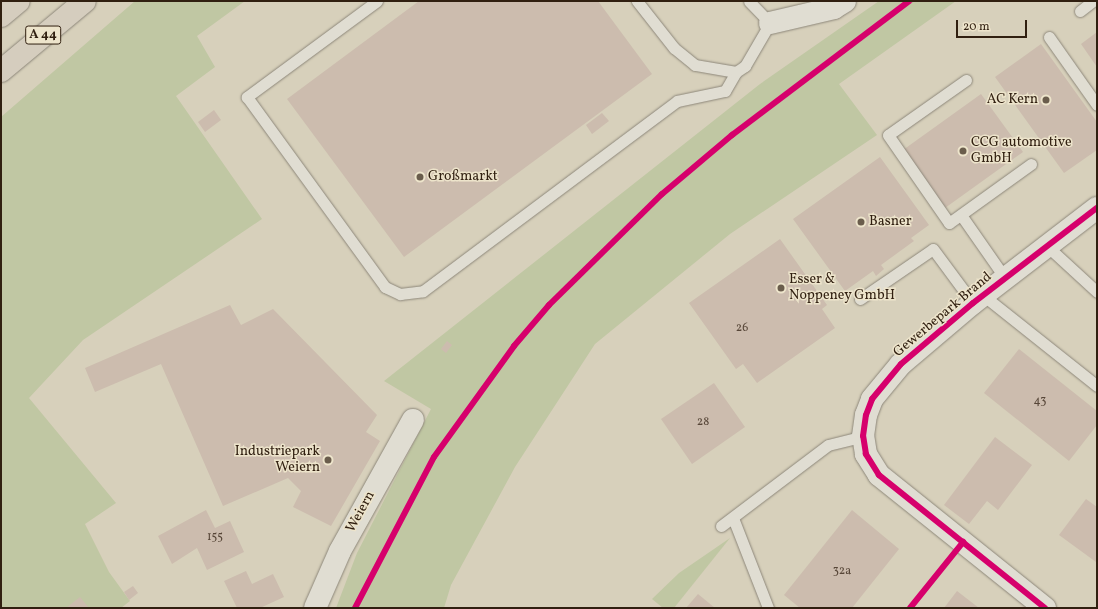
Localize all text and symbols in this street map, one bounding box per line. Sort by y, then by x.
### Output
scale bar [958,12,1029,38]
text: 20 m [963,19,990,35]
road number: A 44 [25,24,61,46]
place label: AC Kern [987,92,1038,108]
marker: AC Kern [1041,95,1051,105]
place label: CCG automotive GmbH [971,135,1072,168]
marker: CCG automotive GmbH [958,146,968,156]
place label: Großmarkt [428,169,498,185]
marker: Großmarkt [415,172,425,182]
place label: Basner [869,214,912,230]
marker: Basner [856,217,866,227]
street label: Gewerbepark Brand [890,269,996,361]
place label: Esser & Noppeney GmbH [789,272,896,304]
marker: Esser & Noppeney GmbH [776,283,786,293]
house number: 26 [736,322,748,336]
house number: 43 [1034,395,1046,409]
house number: 28 [697,416,709,430]
place label: Industriepark Weiern [235,444,320,476]
marker: Industriepark Weiern [323,455,333,465]
street label: Weiern [343,488,379,536]
house number: 155 [207,531,223,545]
house number: 32a [833,565,851,579]

